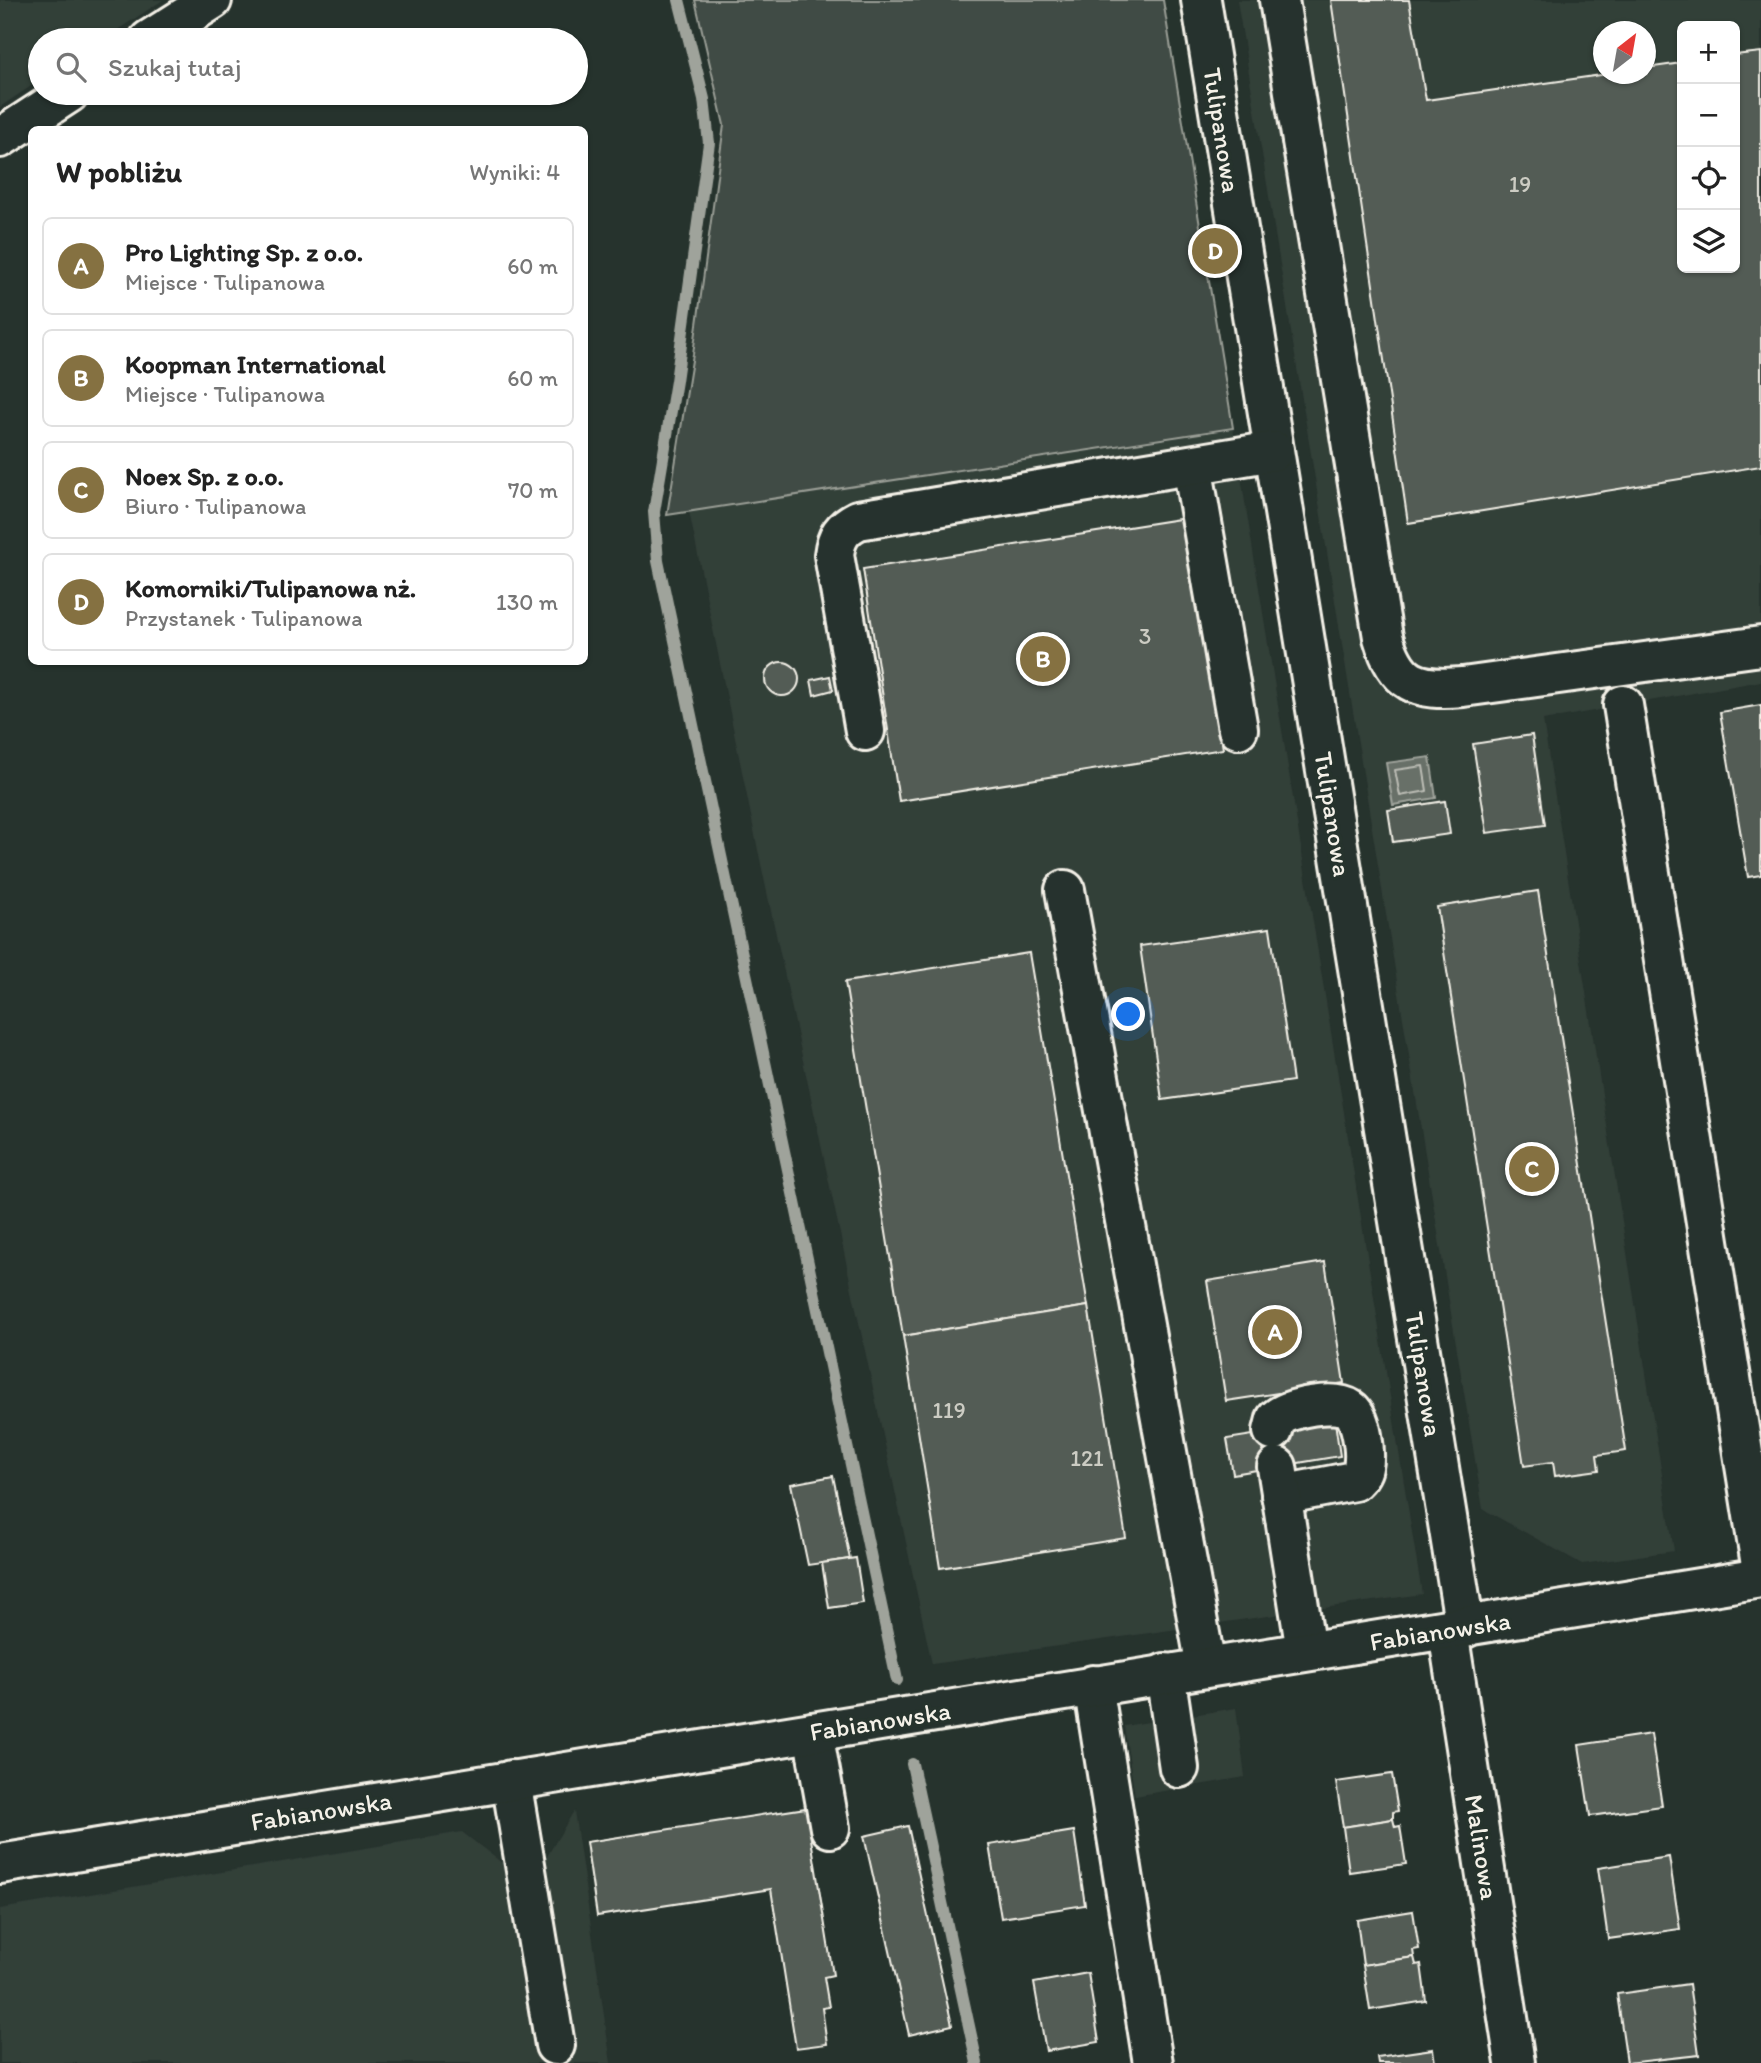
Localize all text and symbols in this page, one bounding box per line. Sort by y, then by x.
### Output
north arrow [1593,21,1656,84]
map controls [1677,21,1740,273]
button: + [1677,21,1740,84]
search box [28,28,588,105]
icon: search [52,48,90,86]
text: Szukaj tutaj [108,51,241,83]
street label: Tulipanowa [1196,65,1248,195]
button: − [1677,84,1740,147]
button: locate [1677,147,1740,210]
text: W pobliżu [56,153,182,190]
text: Wyniki: 4 [469,158,560,186]
house number: 19 [1509,170,1531,198]
button: layers [1677,210,1740,273]
pin: D [1192,225,1238,277]
text: Pro Lighting Sp. z o.o. [125,236,363,268]
text: A [74,252,88,280]
text: 60 m [507,252,558,280]
text: Miejsce · Tulipanowa [125,268,325,296]
text: Koopman International [125,348,386,380]
text: B [74,364,88,392]
text: 60 m [507,364,558,392]
text: Miejsce · Tulipanowa [125,380,325,408]
text: Noex Sp. z o.o. [125,460,284,492]
text: C [74,476,88,504]
text: 70 m [508,476,558,504]
text: Biuro · Tulipanowa [125,492,306,520]
text: Komorniki/Tulipanowa nż. [125,572,416,604]
text: D [73,588,89,616]
text: 130 m [496,588,558,616]
text: Przystanek · Tulipanowa [125,604,363,632]
house number: 3 [1139,622,1151,650]
pin: B [1020,633,1066,685]
street label: Tulipanowa [1307,749,1359,879]
your location [1111,997,1145,1031]
pin: C [1509,1143,1555,1195]
pin: A [1252,1306,1298,1358]
street label: Tulipanowa [1398,1309,1450,1439]
house number: 119 [932,1396,966,1424]
house number: 121 [1070,1444,1104,1472]
street label: Fabianowska [1367,1604,1513,1658]
street label: Fabianowska [807,1694,953,1748]
street label: Fabianowska [248,1784,394,1838]
street label: Malinowa [1458,1792,1506,1902]

